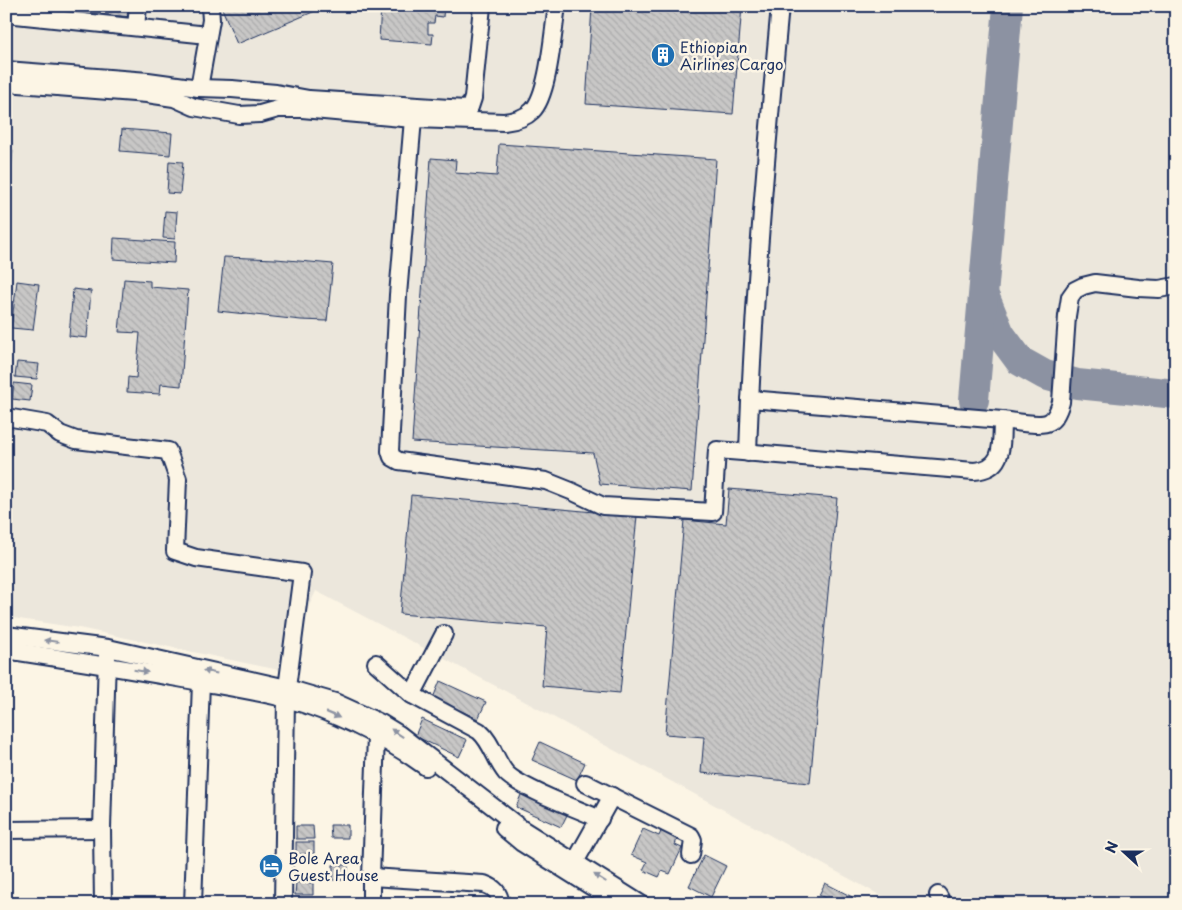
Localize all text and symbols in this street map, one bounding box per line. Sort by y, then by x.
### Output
place label: Ethiopian Airlines Cargo [680,35,784,75]
building icon: Ethiopian Airlines Cargo [650,42,676,68]
one-way arrow [43,637,59,645]
one-way arrow [133,668,149,676]
one-way arrow [203,668,218,676]
one-way arrow [326,712,340,720]
one-way arrow [390,728,403,738]
north arrow [1100,828,1150,878]
text: N [1100,838,1123,856]
place label: Bole Area Guest House [288,846,379,886]
hotel icon: Bole Area Guest House [258,853,284,879]
one-way arrow [593,873,606,883]

